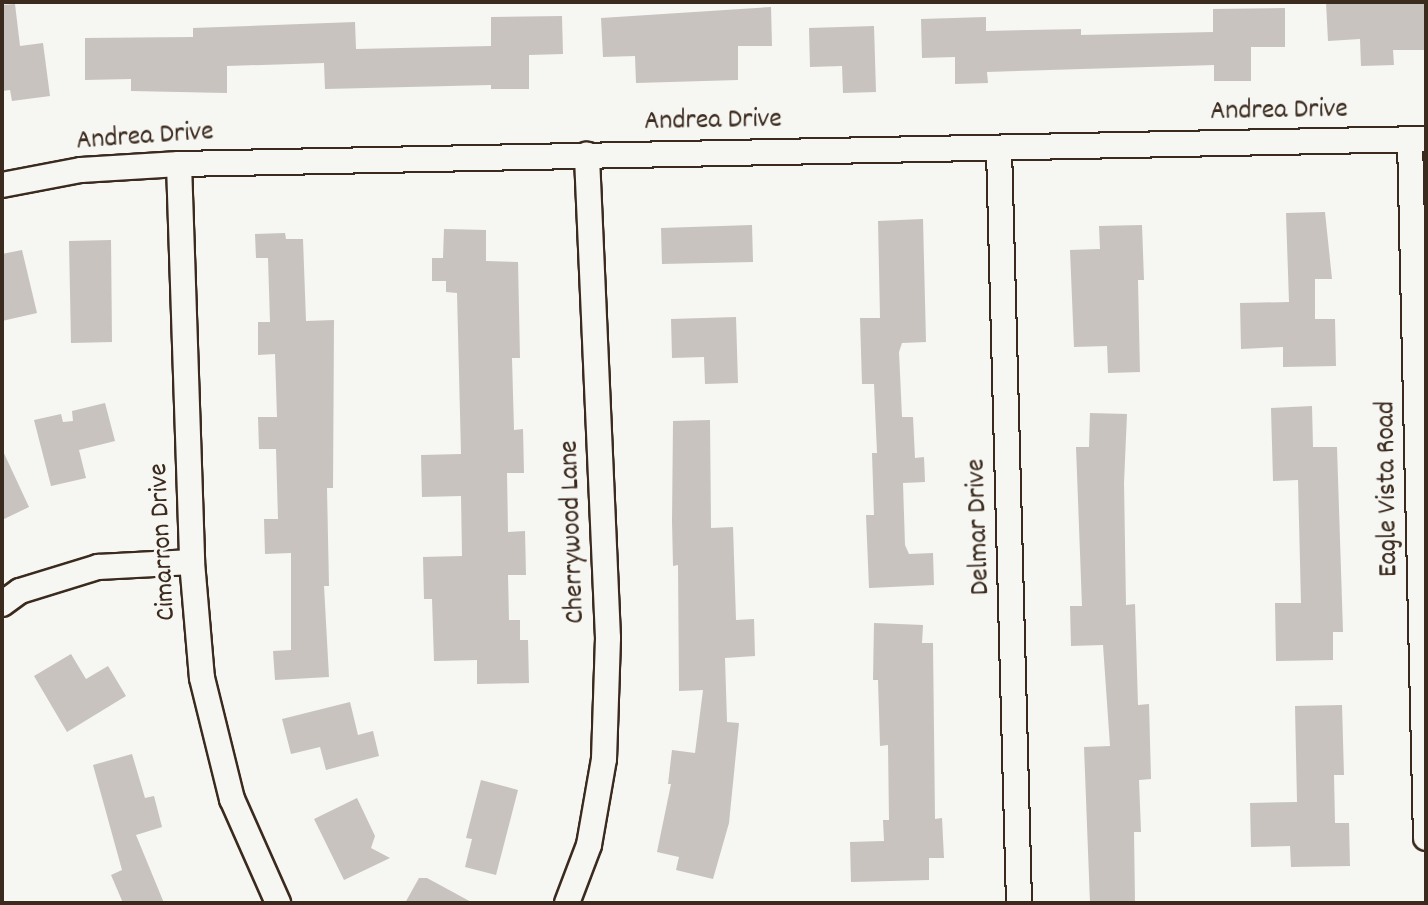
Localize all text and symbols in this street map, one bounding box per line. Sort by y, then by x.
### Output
street label: Andrea Drive [1210,94,1348,130]
street label: Andrea Drive [644,104,782,140]
street label: Andrea Drive [75,116,215,160]
street label: Eagle Vista Road [1371,401,1407,577]
street label: Cherrywood Lane [554,440,594,624]
street label: Delmar Drive [961,458,999,596]
street label: Cimarron Drive [143,462,185,622]

